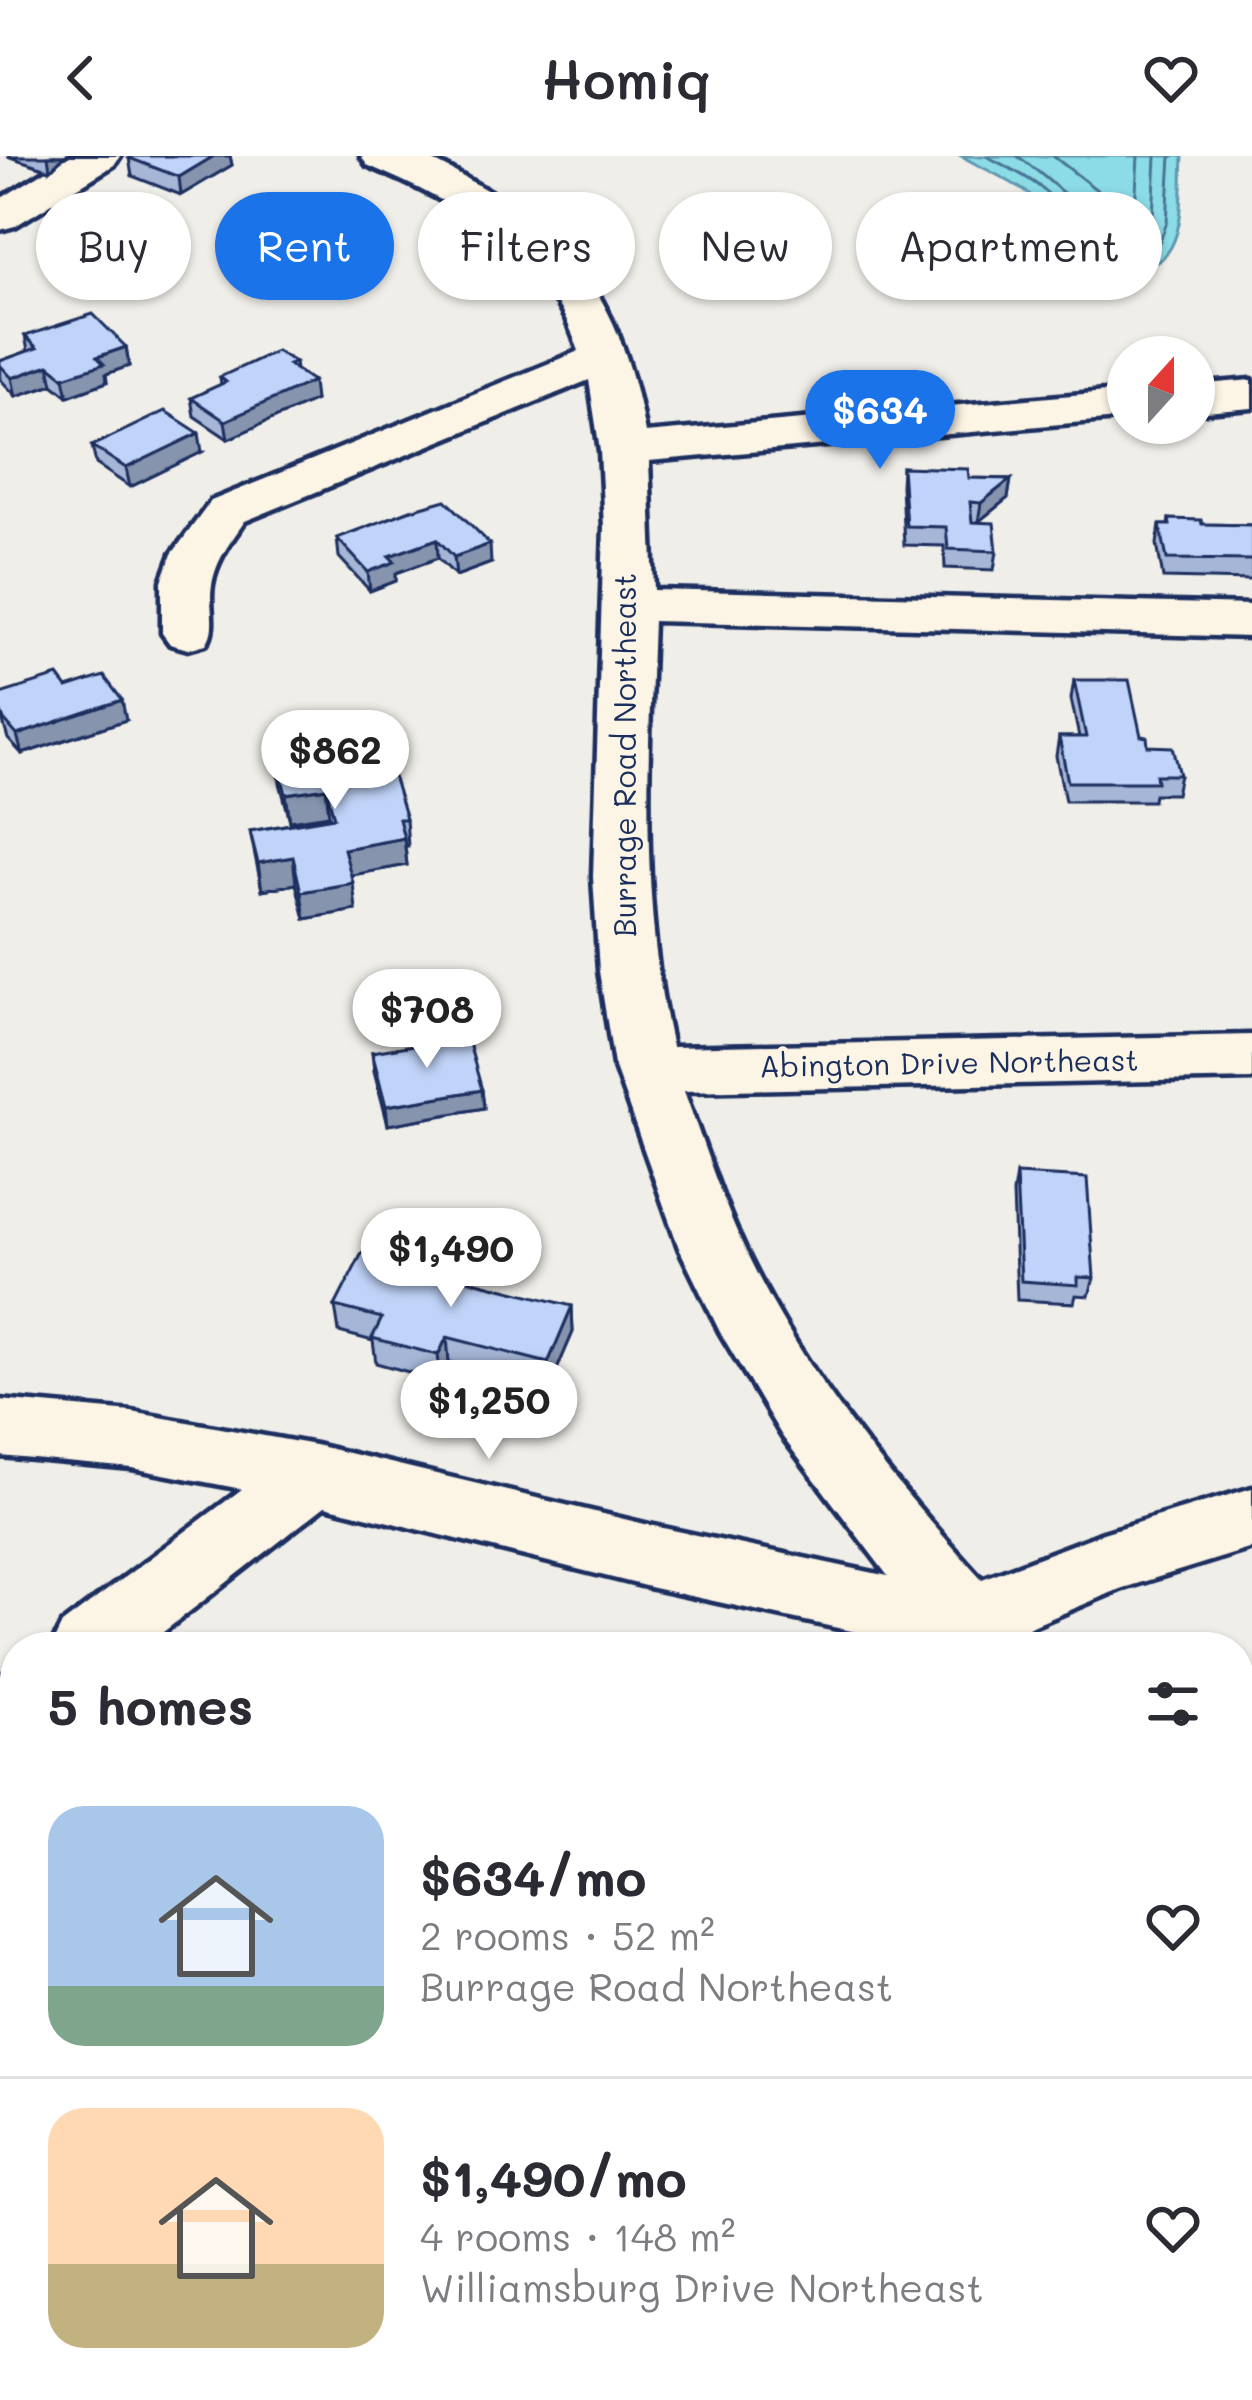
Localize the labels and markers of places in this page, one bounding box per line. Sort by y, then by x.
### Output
pin: $634 [809,370,951,472]
pin: $862 [264,710,406,812]
pin: $708 [356,969,498,1071]
pin: $1,490 [353,1208,549,1310]
pin: $1,250 [391,1360,587,1462]

